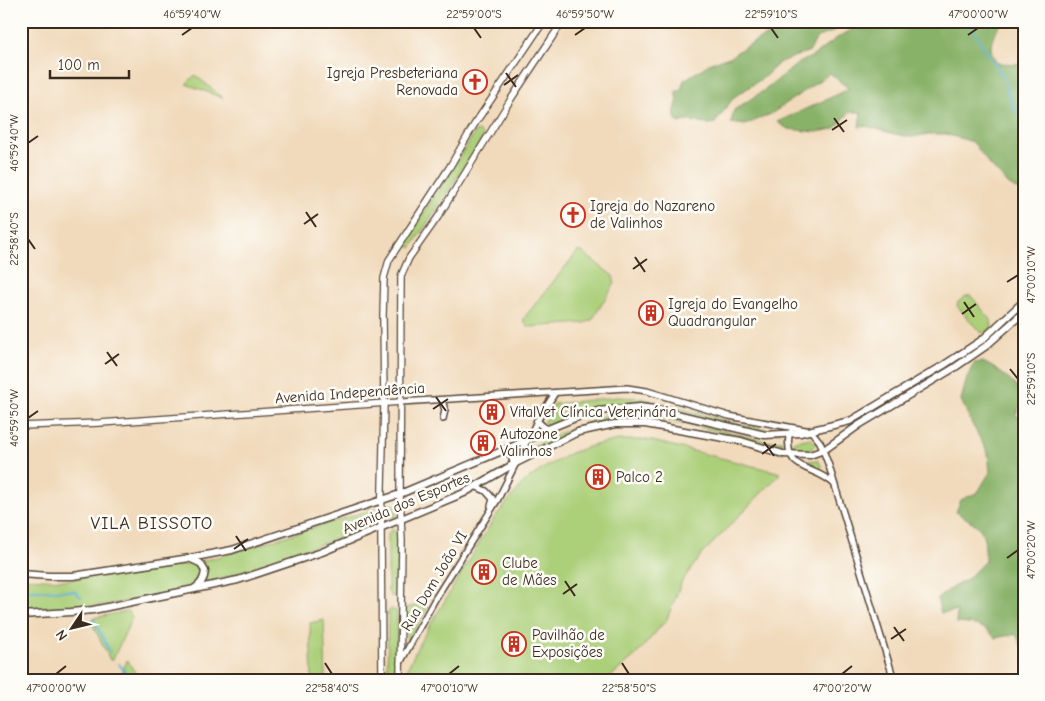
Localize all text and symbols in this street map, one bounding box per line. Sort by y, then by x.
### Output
text: 46°59'40"W [163,7,221,21]
text: 22°59'00"S [446,7,502,21]
text: 46°59'50"W [556,7,615,21]
text: 22°59'10"S [745,7,798,21]
text: 47°00'00"W [948,7,1008,21]
scale bar [50,48,129,80]
text: 100 m [58,56,100,74]
place label: Igreja Presbeteriana Renovada [327,64,458,99]
church icon: Igreja Presbeteriana Renovada [462,69,488,95]
text: 46°59'40"W [7,114,21,172]
place label: Igreja do Nazareno de Valinhos [590,197,715,232]
church icon: Igreja do Nazareno de Valinhos [560,202,586,228]
text: 22°58'40"S [7,212,21,266]
text: 47°00'10"W [1024,246,1038,304]
place label: Igreja do Evangelho Quadrangular [668,295,798,330]
building icon: Igreja do Evangelho Quadrangular [638,300,664,326]
text: 22°59'10"S [1024,352,1038,405]
street label: Avenida Independência [274,379,426,407]
text: 46°59'50"W [7,388,21,447]
building icon: VitalVet Clínica Veterinária [479,399,505,425]
place label: VitalVet Clínica Veterinária [510,403,676,421]
place label: Autozone Valinhos [500,425,558,460]
building icon: Autozone Valinhos [470,430,496,456]
building icon: Palco 2 [585,464,611,490]
street label: Avenida dos Esportes [340,468,472,538]
place label: Palco 2 [616,468,663,486]
district label: VILA BISSOTO [91,513,213,534]
text: 47°00'20"W [1024,520,1038,579]
street label: Rua Dom João VI [397,528,471,634]
place label: Clube de Mães [502,554,557,589]
building icon: Clube de Mães [471,559,497,585]
north arrow [48,604,98,654]
place label: Pavilhão de Exposições [532,626,605,661]
text: N [52,627,71,644]
building icon: Pavilhão de Exposições [501,631,527,657]
text: 47°00'00"W [26,681,86,695]
text: 22°58'40"S [305,681,359,695]
text: 47°00'10"W [420,681,478,695]
text: 22°58'50"S [602,681,657,695]
text: 47°00'20"W [813,681,872,695]

